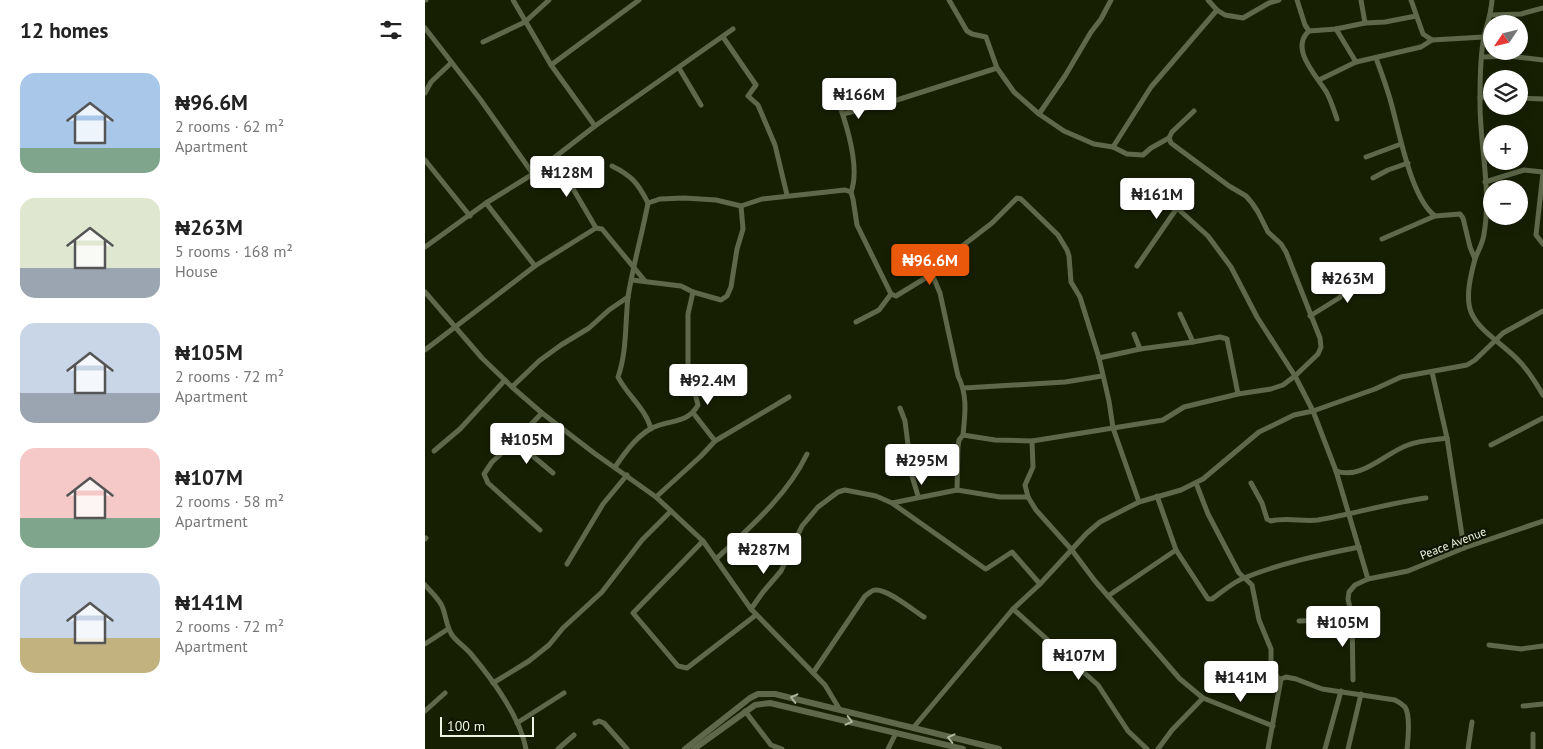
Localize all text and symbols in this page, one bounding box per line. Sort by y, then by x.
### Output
north arrow [1483,15,1527,60]
map controls [1483,15,1528,225]
icon: filters [377,16,405,44]
text: 12 homes [20,17,108,44]
button: layers [1483,70,1528,115]
pin: ₦166M [824,78,894,120]
text: ₦166M [833,84,885,104]
text: ₦96.6M [175,89,248,116]
icon: home [60,93,120,153]
text: 2 rooms · 62 m² [175,116,284,136]
button: + [1483,125,1528,170]
text: Apartment [175,136,248,156]
pin: ₦128M [532,156,602,198]
text: ₦128M [541,162,593,182]
pin: ₦161M [1122,178,1192,220]
button: − [1483,180,1528,225]
text: ₦161M [1131,184,1183,204]
text: ₦263M [175,214,243,241]
icon: home [60,218,120,278]
text: 5 rooms · 168 m² [175,241,293,261]
pin: ₦96.6M [889,244,971,286]
text: ₦96.6M [902,250,958,270]
text: House [175,261,218,281]
pin: ₦263M [1313,262,1383,304]
text: ₦263M [1322,268,1374,288]
text: ₦105M [175,339,243,366]
icon: home [60,343,120,403]
pin: ₦92.4M [667,364,749,406]
text: 2 rooms · 72 m² [175,366,284,386]
text: ₦92.4M [680,370,736,390]
text: Apartment [175,386,248,406]
pin: ₦105M [492,422,562,465]
text: ₦105M [501,429,553,449]
pin: ₦295M [887,444,957,486]
text: ₦295M [896,450,948,470]
text: ₦107M [175,464,243,491]
icon: home [60,468,120,528]
text: 2 rooms · 58 m² [175,491,284,511]
text: Apartment [175,511,248,531]
street label: Peace Avenue [1418,523,1488,563]
pin: ₦287M [729,532,799,575]
text: ₦287M [738,539,790,559]
text: ₦141M [175,589,243,616]
icon: home [60,593,120,653]
pin: ₦105M [1308,606,1378,648]
text: ₦105M [1317,612,1369,632]
text: 2 rooms · 72 m² [175,616,284,636]
text: Apartment [175,636,248,656]
pin: ₦107M [1044,638,1114,681]
text: ₦107M [1053,645,1105,665]
pin: ₦141M [1206,660,1276,703]
text: ₦141M [1215,667,1267,687]
one-way arrow [789,693,798,704]
scale bar [440,714,534,737]
one-way arrow [844,715,853,726]
text: 100 m [447,717,485,735]
one-way arrow [947,733,956,744]

